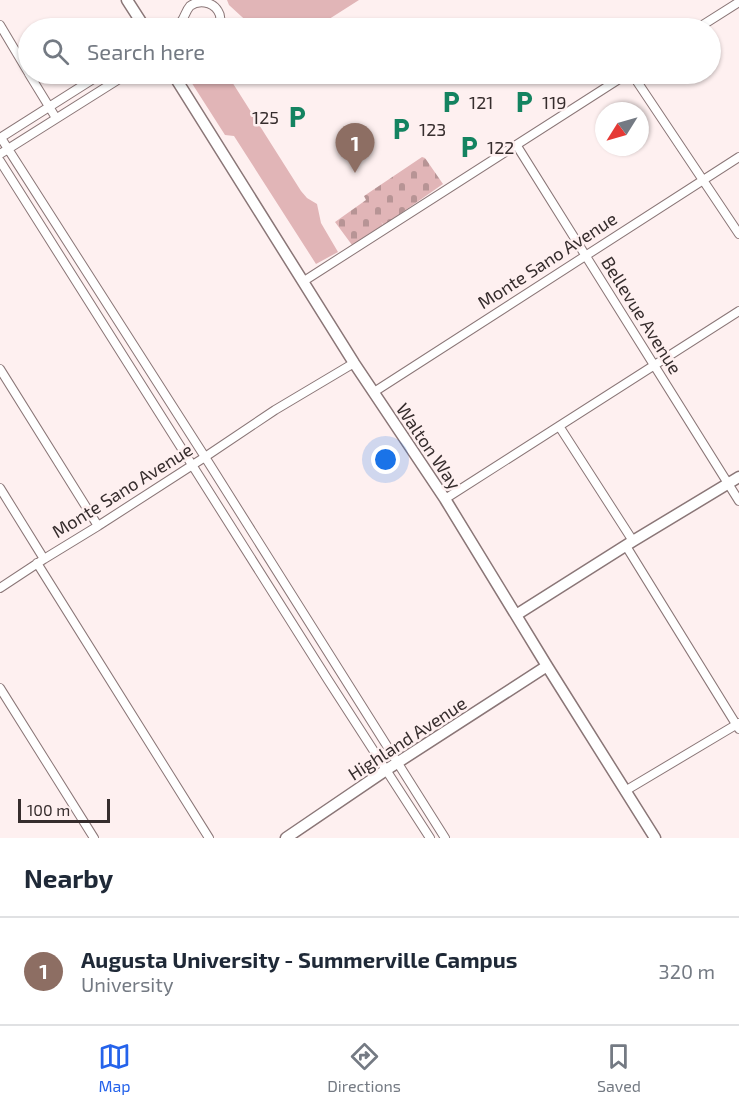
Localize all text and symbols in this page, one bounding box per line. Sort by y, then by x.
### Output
search box [18,18,721,84]
icon: search [39,35,72,68]
text: Search here [87,38,205,64]
parking icon: 121 [438,89,464,115]
parking icon: 119 [511,89,537,115]
place label: 121 [469,91,493,113]
place label: 119 [542,91,567,113]
north arrow [595,102,649,156]
parking icon: 125 [284,104,310,130]
place label: 125 [252,106,279,128]
parking icon: 123 [388,116,414,142]
place label: 123 [419,118,446,140]
pin: 1 [336,124,374,173]
parking icon: 122 [456,134,482,160]
place label: 122 [487,136,514,158]
street label: Monte Sano Avenue [473,207,621,313]
street label: Bellevue Avenue [597,252,687,378]
street label: Walton Way [392,399,466,494]
street label: Monte Sano Avenue [48,438,196,542]
your location [371,445,400,474]
street label: Highland Avenue [344,691,470,785]
scale bar [18,796,110,824]
text: 100 m [27,800,70,819]
text: Nearby [24,862,113,893]
text: Augusta University - Summerville Campus [81,946,517,972]
text: 1 [39,959,48,983]
text: 320 m [659,959,715,983]
text: University [81,972,173,996]
tab: Map [98,1040,131,1095]
tab: Directions [327,1040,401,1095]
tab: Saved [597,1040,641,1095]

